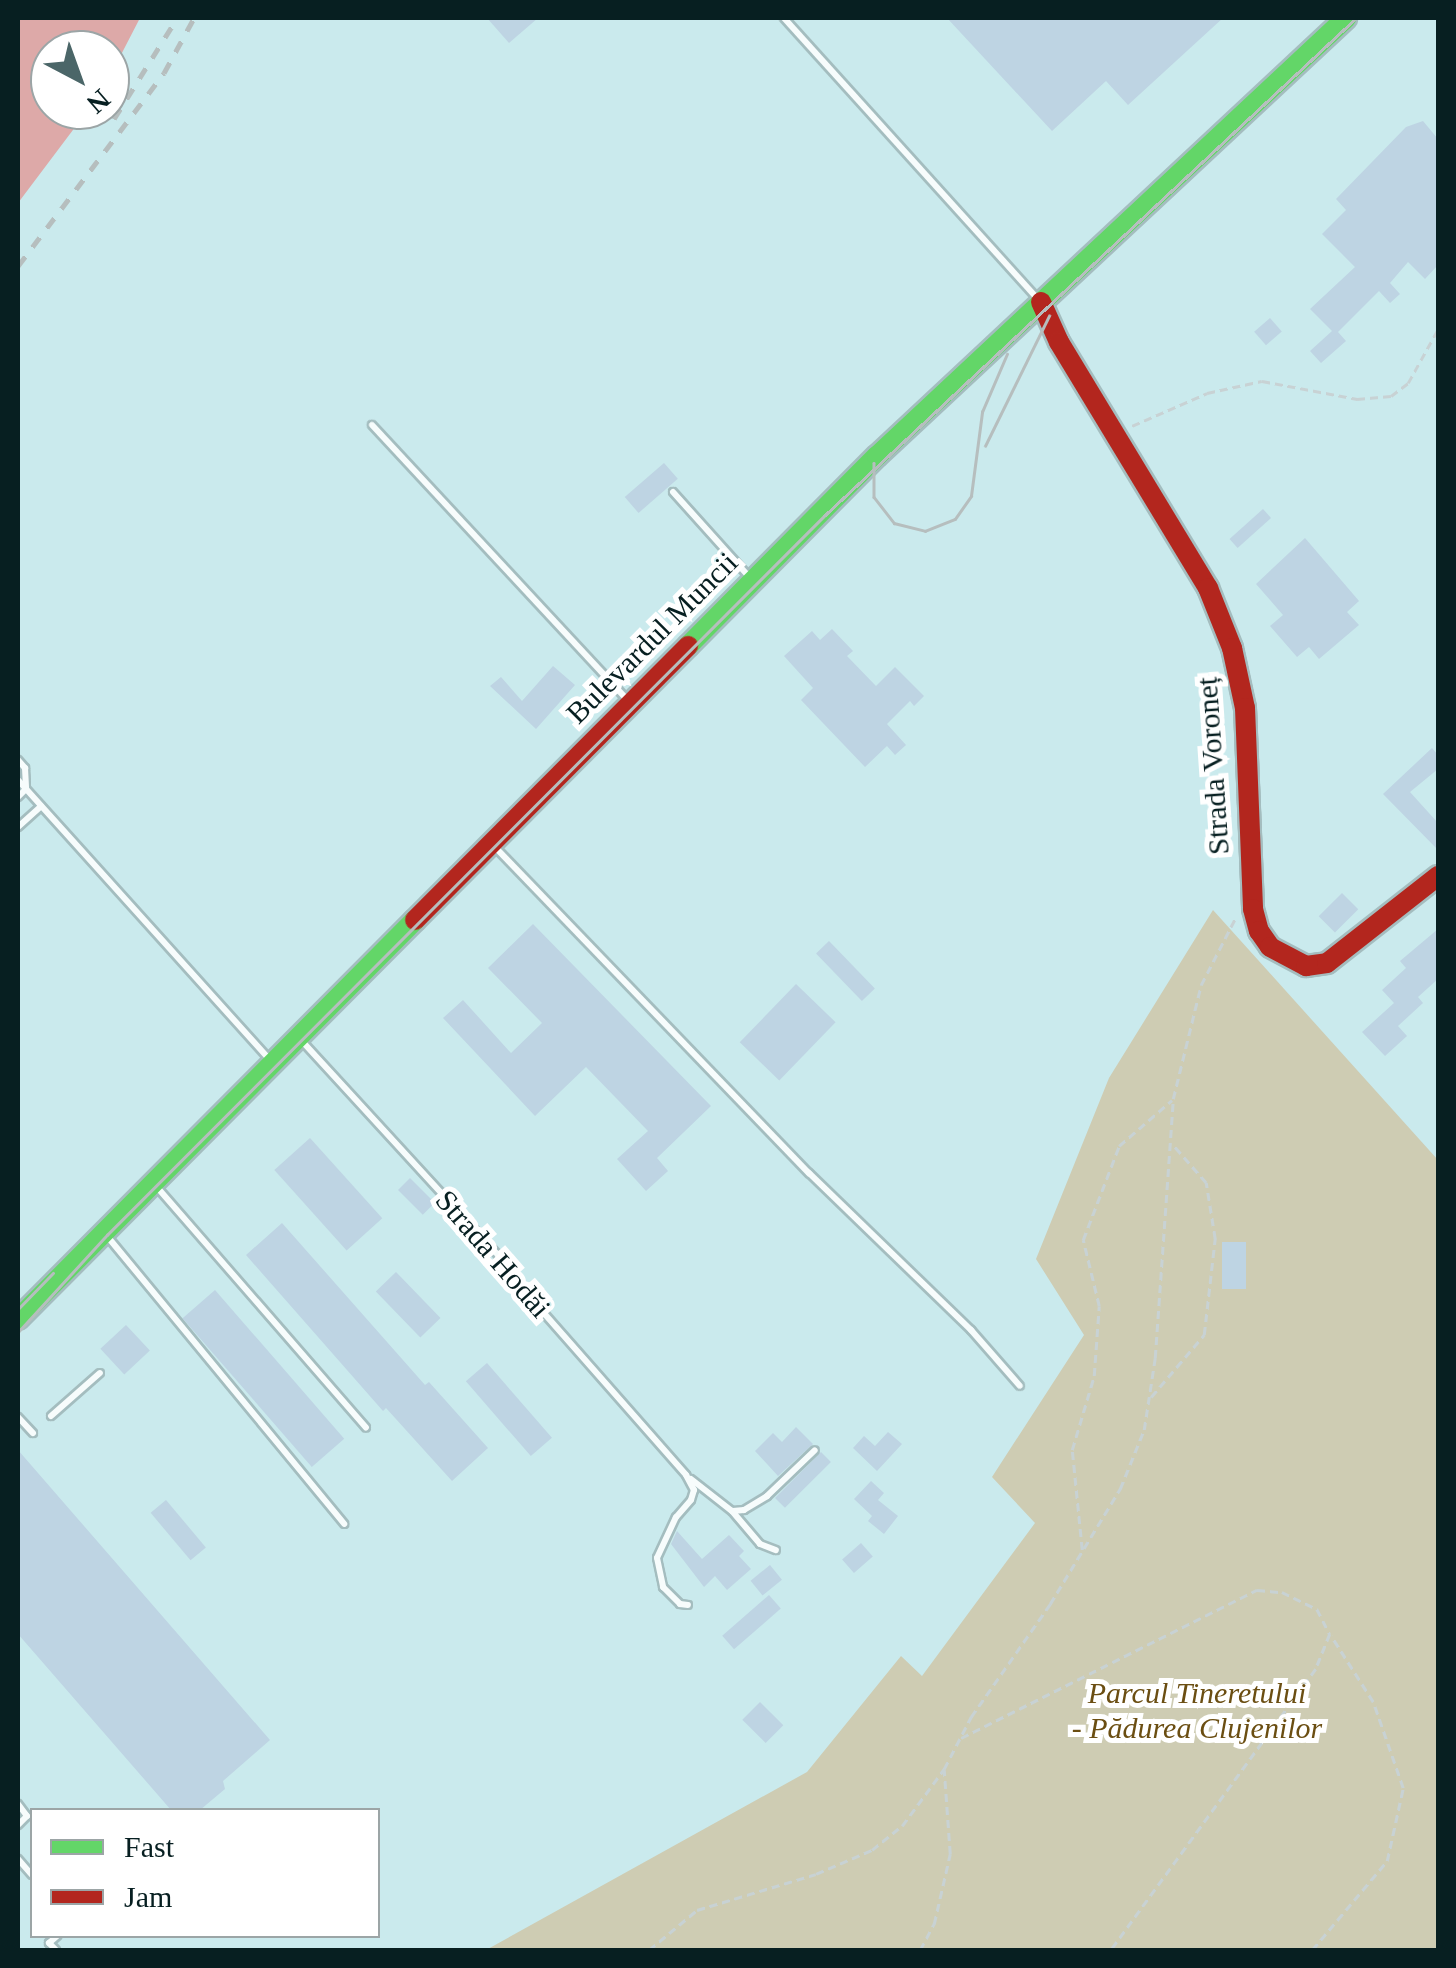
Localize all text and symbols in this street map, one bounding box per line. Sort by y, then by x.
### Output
north arrow [30,30,130,130]
text: N [81,83,117,120]
street label: Bulevardul Muncii [559,545,745,731]
street label: Strada Voroneț [1189,676,1237,856]
street label: Strada Hodăi [428,1183,558,1325]
park label: Parcul Tineretului - Pădurea Clujenilor [1072,1675,1322,1746]
legend [30,1808,380,1938]
text: Fast [124,1830,174,1863]
text: Jam [124,1880,172,1913]

